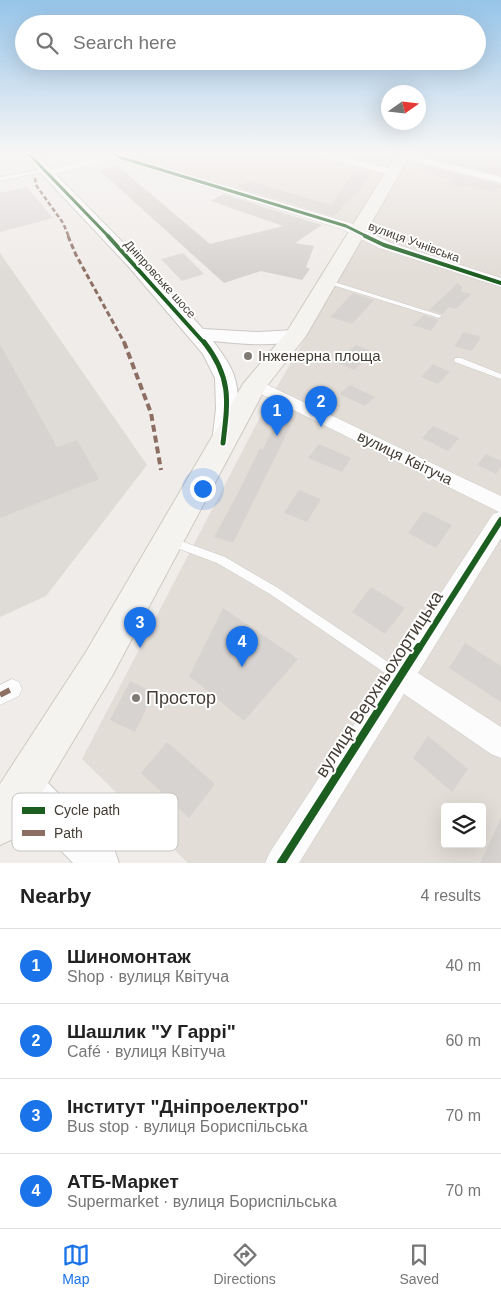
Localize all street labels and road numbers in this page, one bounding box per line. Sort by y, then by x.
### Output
street label: вулиця Учнівська [366,219,462,265]
street label: Дніпровське шосе [121,237,199,321]
street label: вулиця Квітуча [355,427,456,488]
street label: вулиця Верхньохортицька [311,586,447,781]

